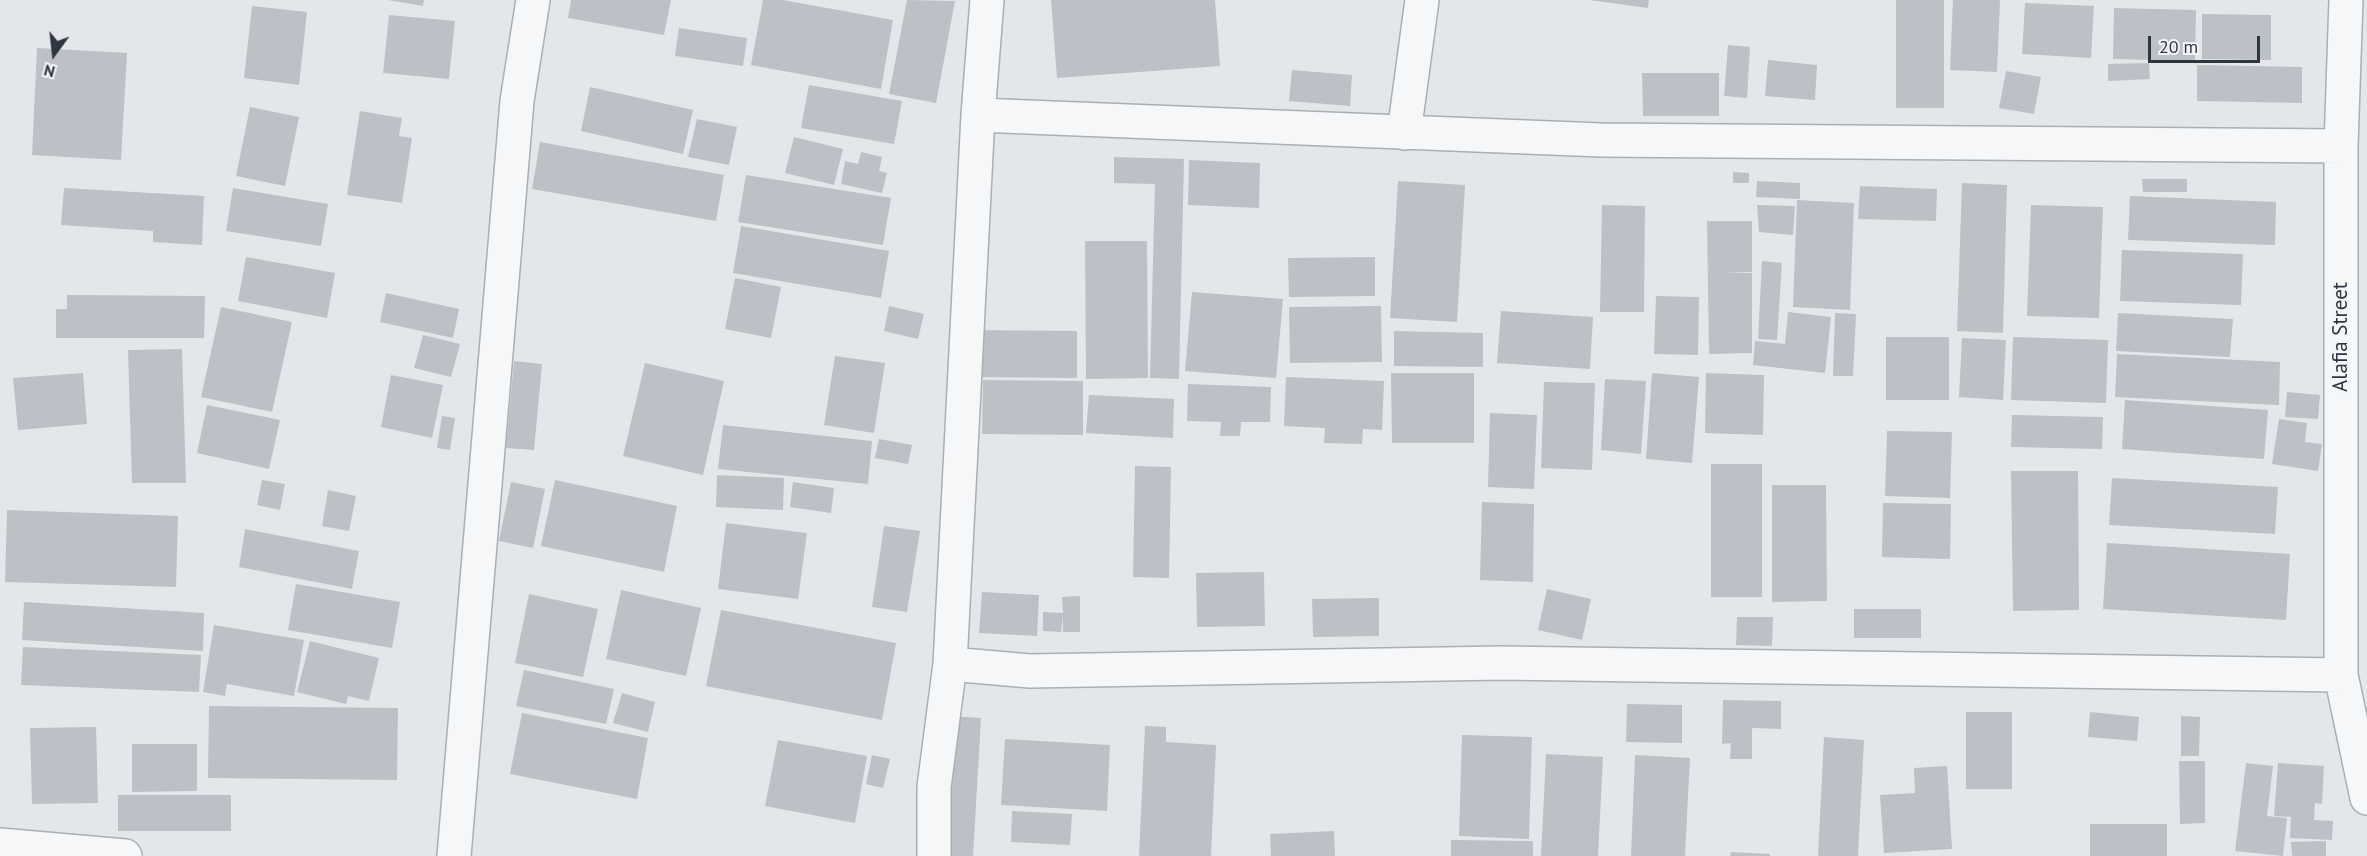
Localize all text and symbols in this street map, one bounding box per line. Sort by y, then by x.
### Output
north arrow [24,24,84,84]
scale bar [2151,24,2264,62]
text: 20 m [2159,35,2198,58]
text: N [42,60,57,82]
street label: Alafia Street [2328,282,2354,392]

